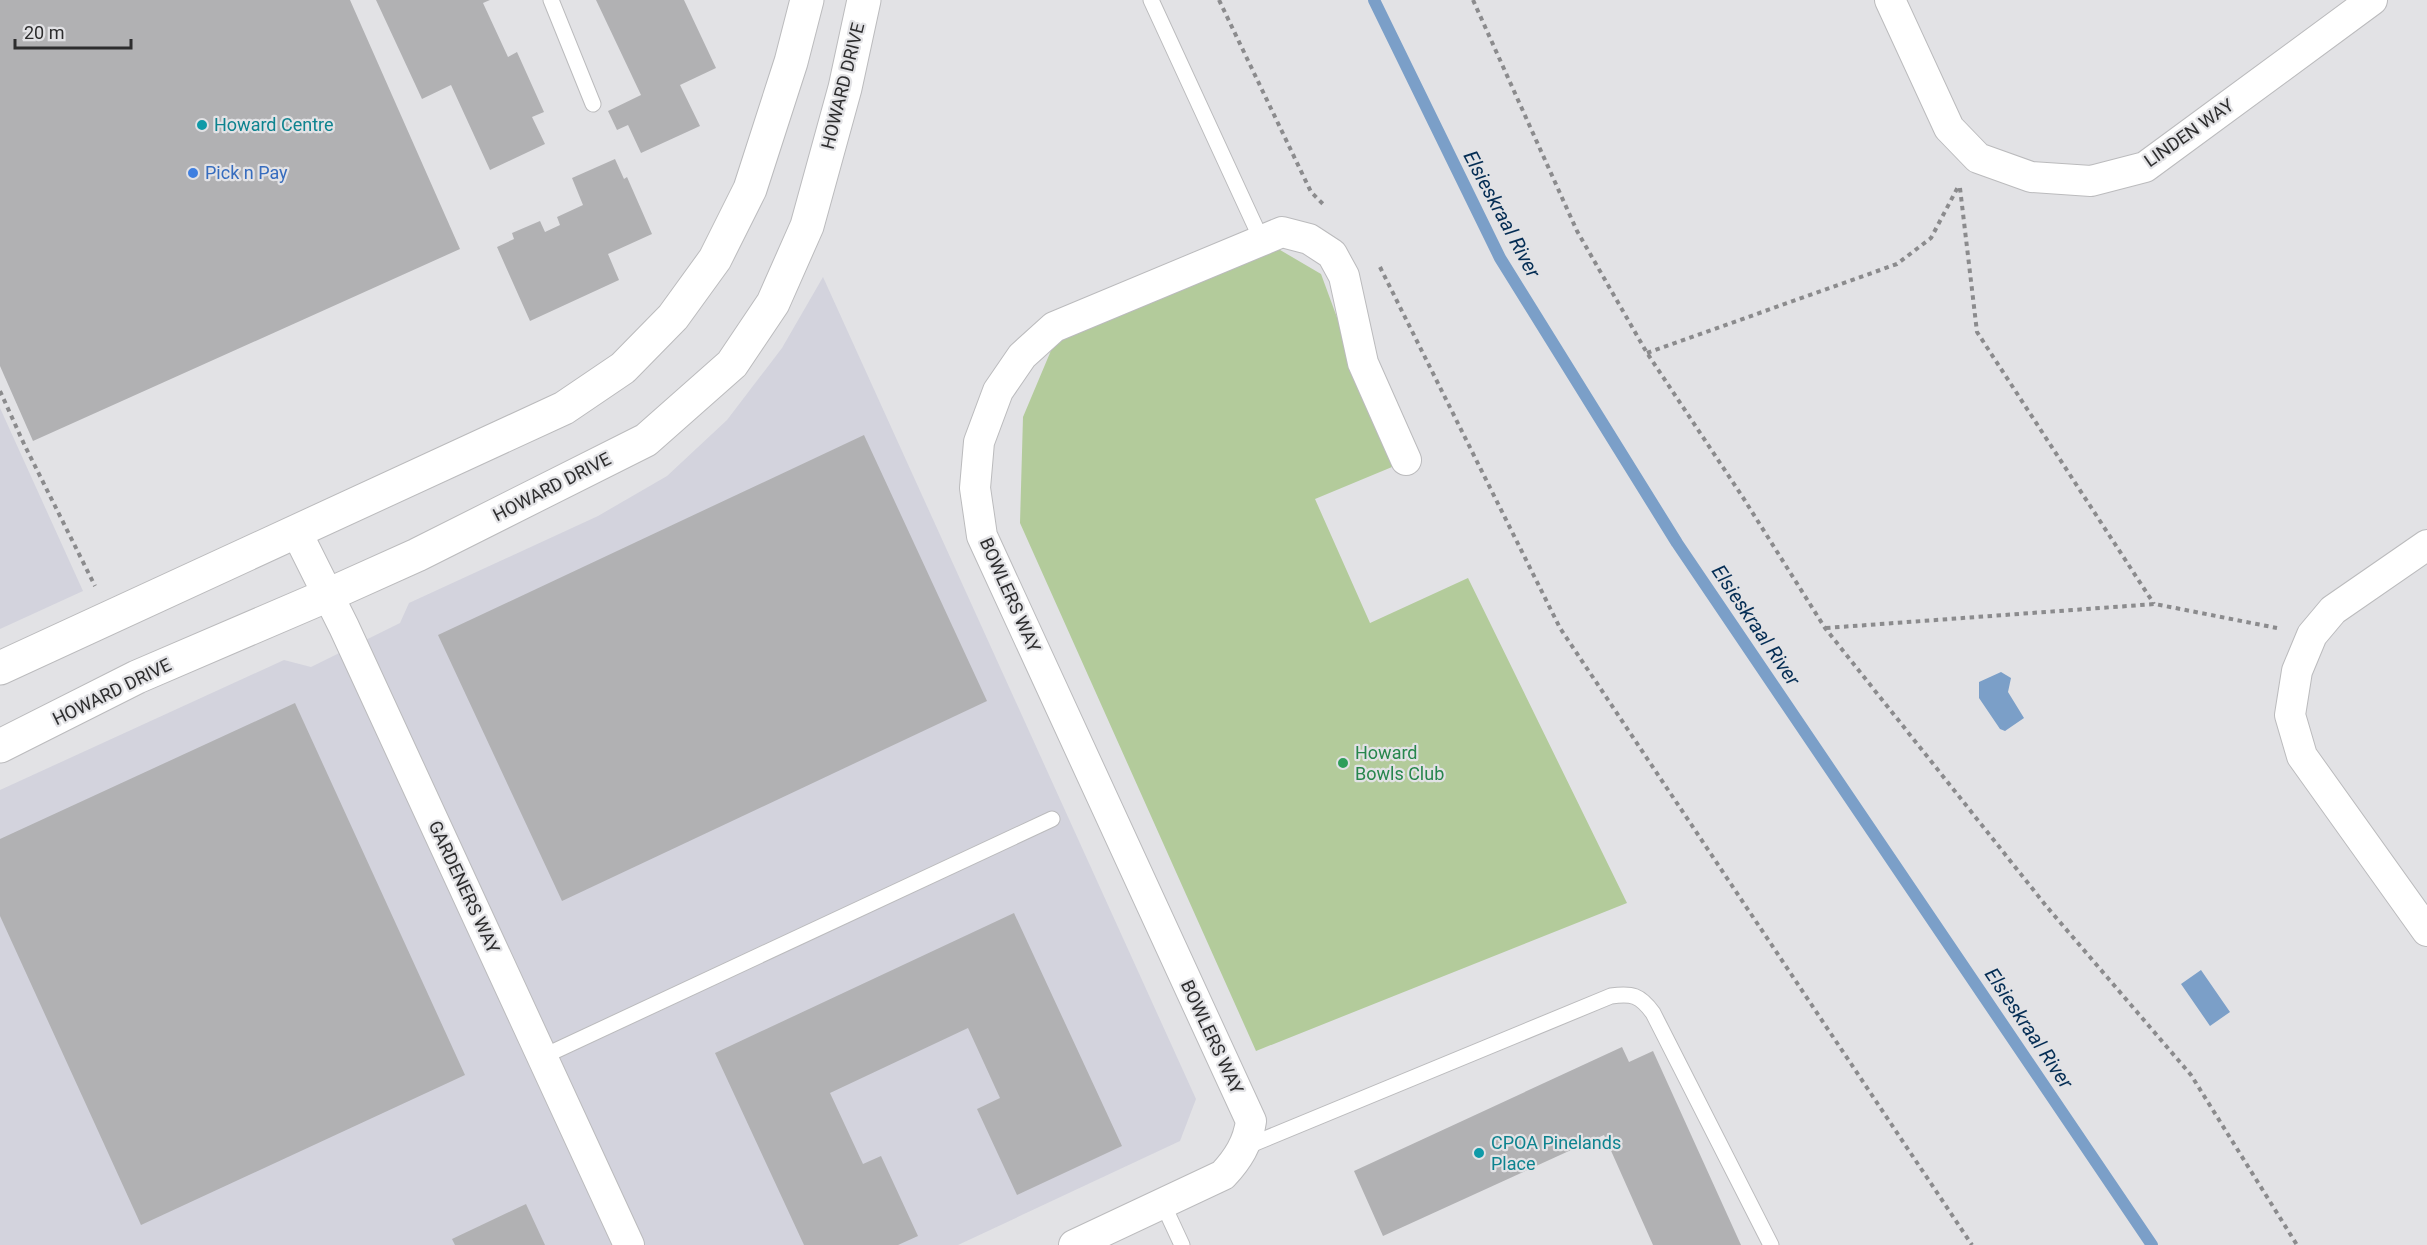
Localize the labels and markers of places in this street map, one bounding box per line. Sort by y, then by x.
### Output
place label: Howard Centre [214,114,334,135]
marker: Howard Centre [195,118,209,132]
place label: Pick n Pay [205,162,288,183]
marker: Pick n Pay [186,166,200,180]
place label: Howard Bowls Club [1355,742,1444,784]
marker: Howard Bowls Club [1336,756,1350,770]
place label: CPOA Pinelands Place [1491,1132,1621,1174]
marker: CPOA Pinelands Place [1472,1146,1486,1160]

